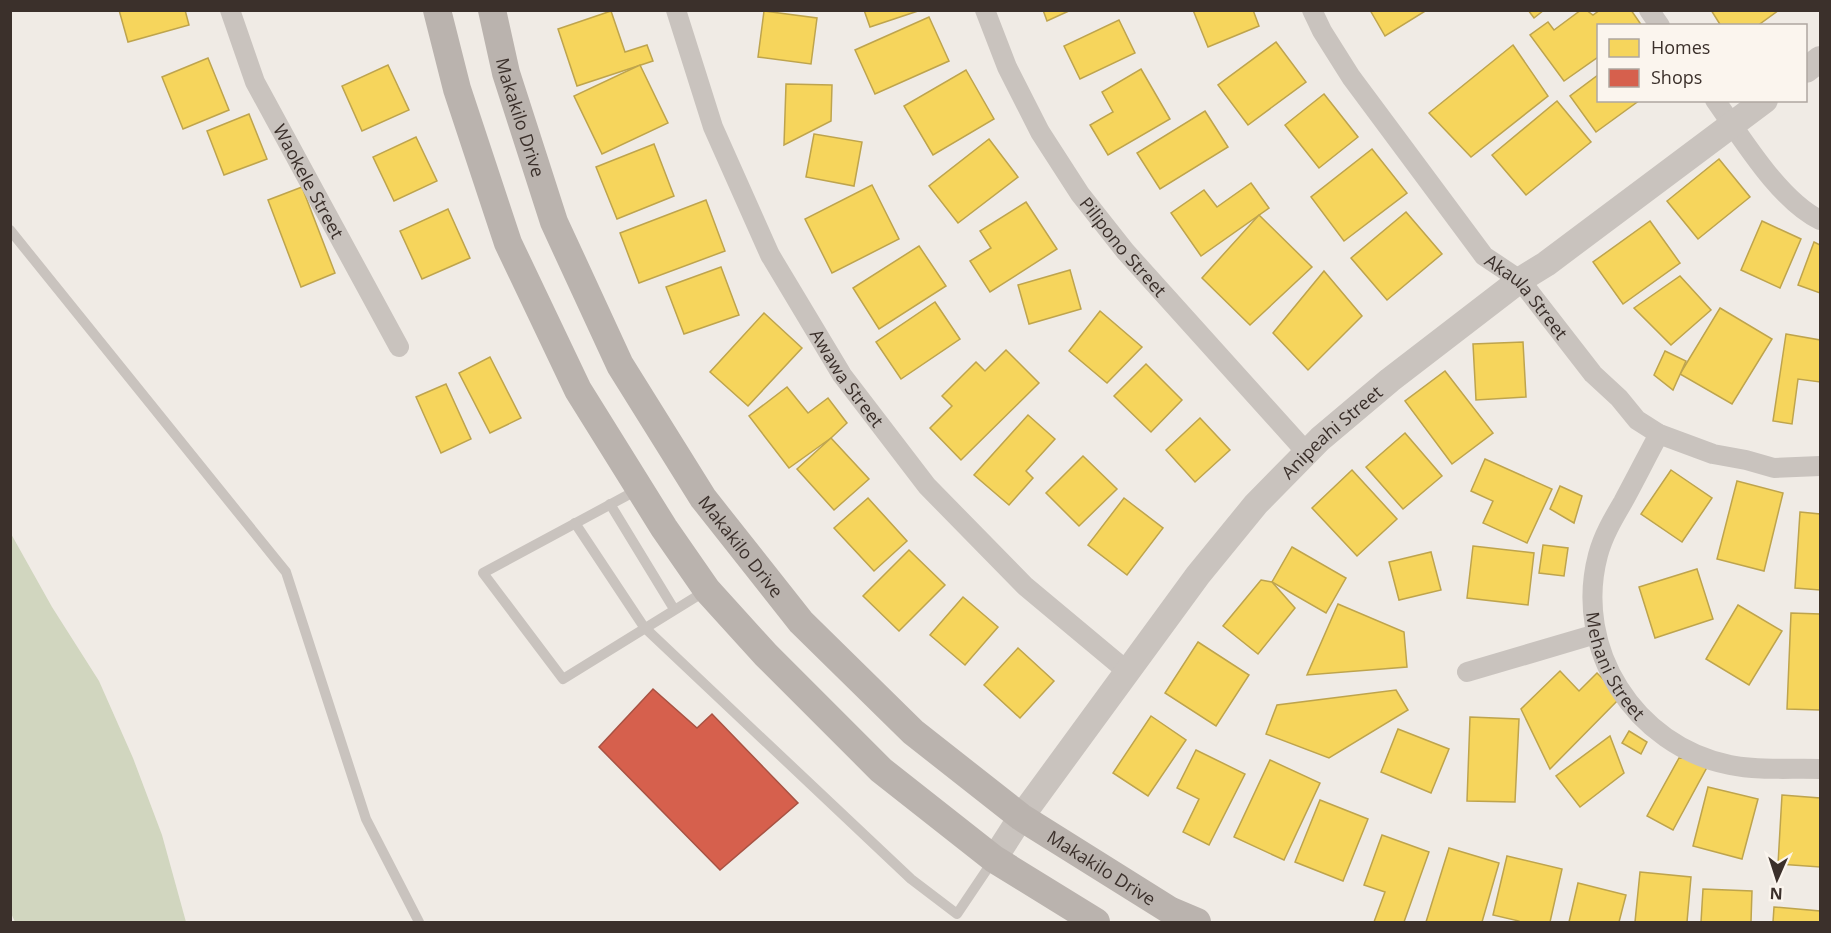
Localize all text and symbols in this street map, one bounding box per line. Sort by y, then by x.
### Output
legend [1597,24,1807,102]
text: Homes [1651,35,1710,59]
street label: Makakilo Drive [491,55,551,180]
text: Shops [1651,65,1702,89]
street label: Waokele Street [268,120,350,242]
street label: Pilipono Street [1075,192,1172,302]
street label: Akaula Street [1480,248,1574,344]
street label: Awawa Street [805,324,889,432]
street label: Anipeahi Street [1276,380,1387,484]
street label: Makakilo Drive [693,490,789,602]
street label: Mehani Street [1581,610,1650,725]
street label: Makakilo Drive [1043,824,1161,911]
north arrow [1747,849,1807,909]
text: N [1769,883,1783,905]

